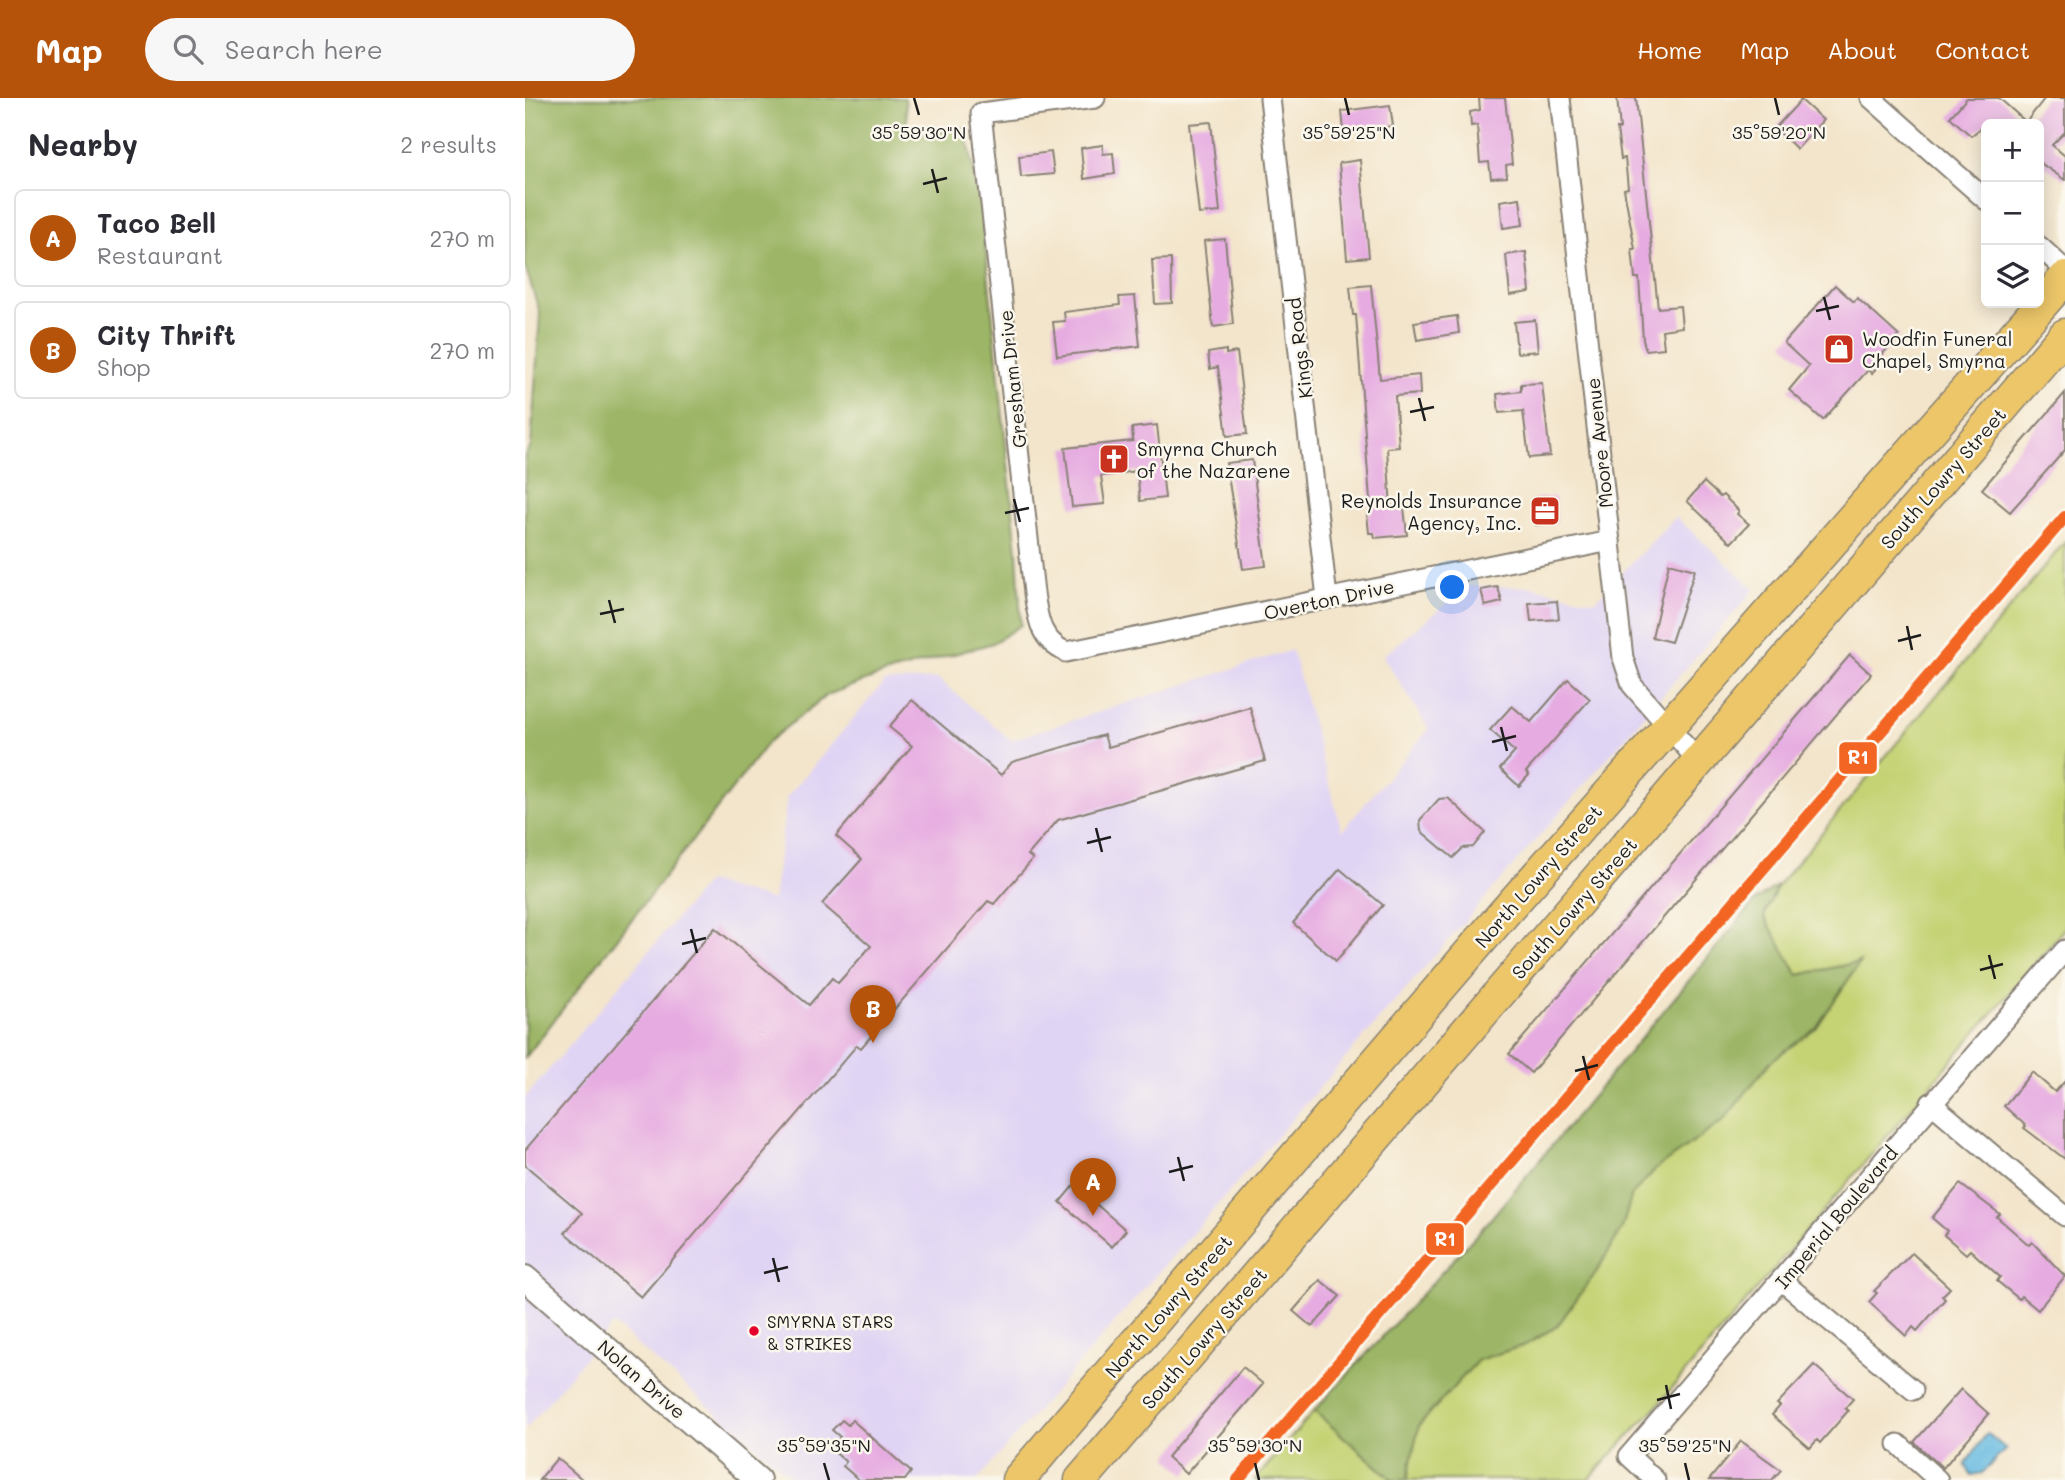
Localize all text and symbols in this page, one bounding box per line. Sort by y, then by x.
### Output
search box [145,18,635,81]
text: Map [35,28,103,71]
icon: search [169,30,207,68]
text: Search here [225,32,383,66]
text: Home [1637,34,1702,65]
text: Map [1740,34,1789,65]
text: About [1827,34,1897,65]
text: Contact [1935,34,2030,65]
map controls [1981,119,2044,308]
button: + [1981,119,2044,182]
text: 35°59'30"N [872,120,966,144]
text: 35°59'25"N [1302,120,1396,144]
text: 35°59'20"N [1732,120,1826,144]
text: Nearby [28,124,138,164]
text: 2 results [400,129,497,159]
button: − [1981,182,2044,245]
text: Taco Bell [97,206,216,240]
text: A [45,223,61,253]
text: 270 m [430,223,495,253]
text: Restaurant [97,240,223,270]
button: layers [1981,245,2044,308]
street label: Kings Road [1280,296,1318,400]
street label: Gresham Drive [992,309,1032,449]
text: City Thrift [97,318,236,352]
place label: Woodfin Funeral Chapel, Smyrna [1862,326,2013,373]
shop icon: Woodfin Funeral Chapel, Smyrna [1822,332,1856,366]
text: B [45,335,61,365]
text: 270 m [430,335,495,365]
text: Shop [97,352,151,382]
street label: Moore Avenue [1580,377,1618,509]
street label: South Lowry Street [1875,402,2011,554]
place label: Smyrna Church of the Nazarene [1137,436,1291,483]
church icon: Smyrna Church of the Nazarene [1097,442,1131,476]
place label: Reynolds Insurance Agency, Inc. [1341,488,1522,535]
office icon: Reynolds Insurance Agency, Inc. [1528,494,1562,528]
your location [1435,570,1469,604]
street label: Overton Drive [1261,573,1397,625]
line badge: R1 [1838,741,1878,775]
text: R1 [1847,744,1869,769]
street label: North Lowry Street [1469,799,1607,953]
street label: South Lowry Street [1506,832,1642,984]
pin: B [850,985,896,1043]
street label: Imperial Boulevard [1769,1141,1903,1293]
pin: A [1070,1158,1116,1216]
line badge: R1 [1425,1222,1465,1256]
text: R1 [1434,1226,1456,1251]
street label: North Lowry Street [1099,1229,1237,1383]
street label: South Lowry Street [1136,1262,1272,1414]
place label: SMYRNA STARS & STRIKES [767,1310,893,1354]
marker: SMYRNA STARS & STRIKES [747,1324,761,1338]
street label: Nolan Drive [593,1334,691,1424]
text: 35°59'35"N [777,1433,871,1457]
text: 35°59'30"N [1208,1433,1302,1457]
text: 35°59'25"N [1638,1433,1732,1457]

